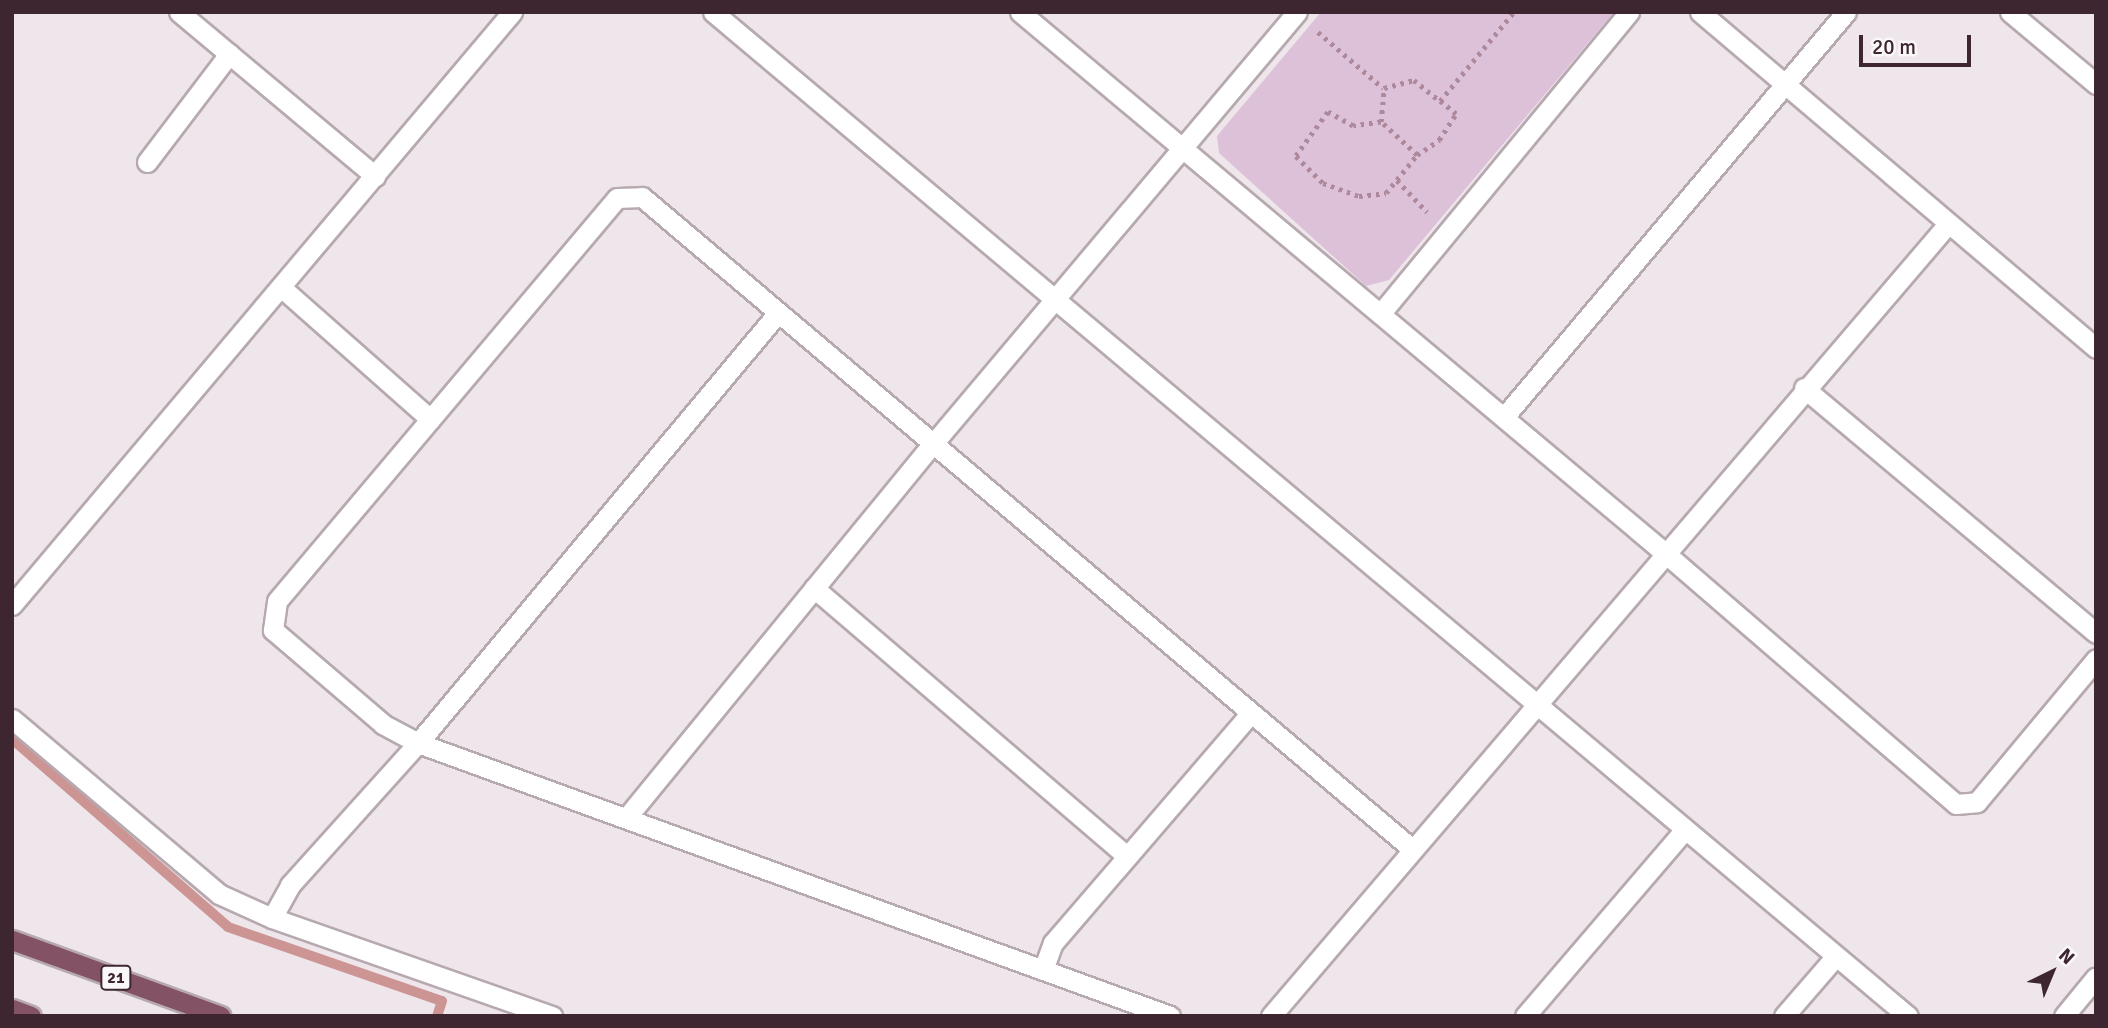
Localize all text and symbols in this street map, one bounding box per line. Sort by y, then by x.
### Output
scale bar [1863,21,1975,65]
text: 20 m [1872,34,1916,60]
north arrow [2017,937,2087,1007]
text: N [2053,943,2079,970]
road number: 21 [100,966,132,990]

